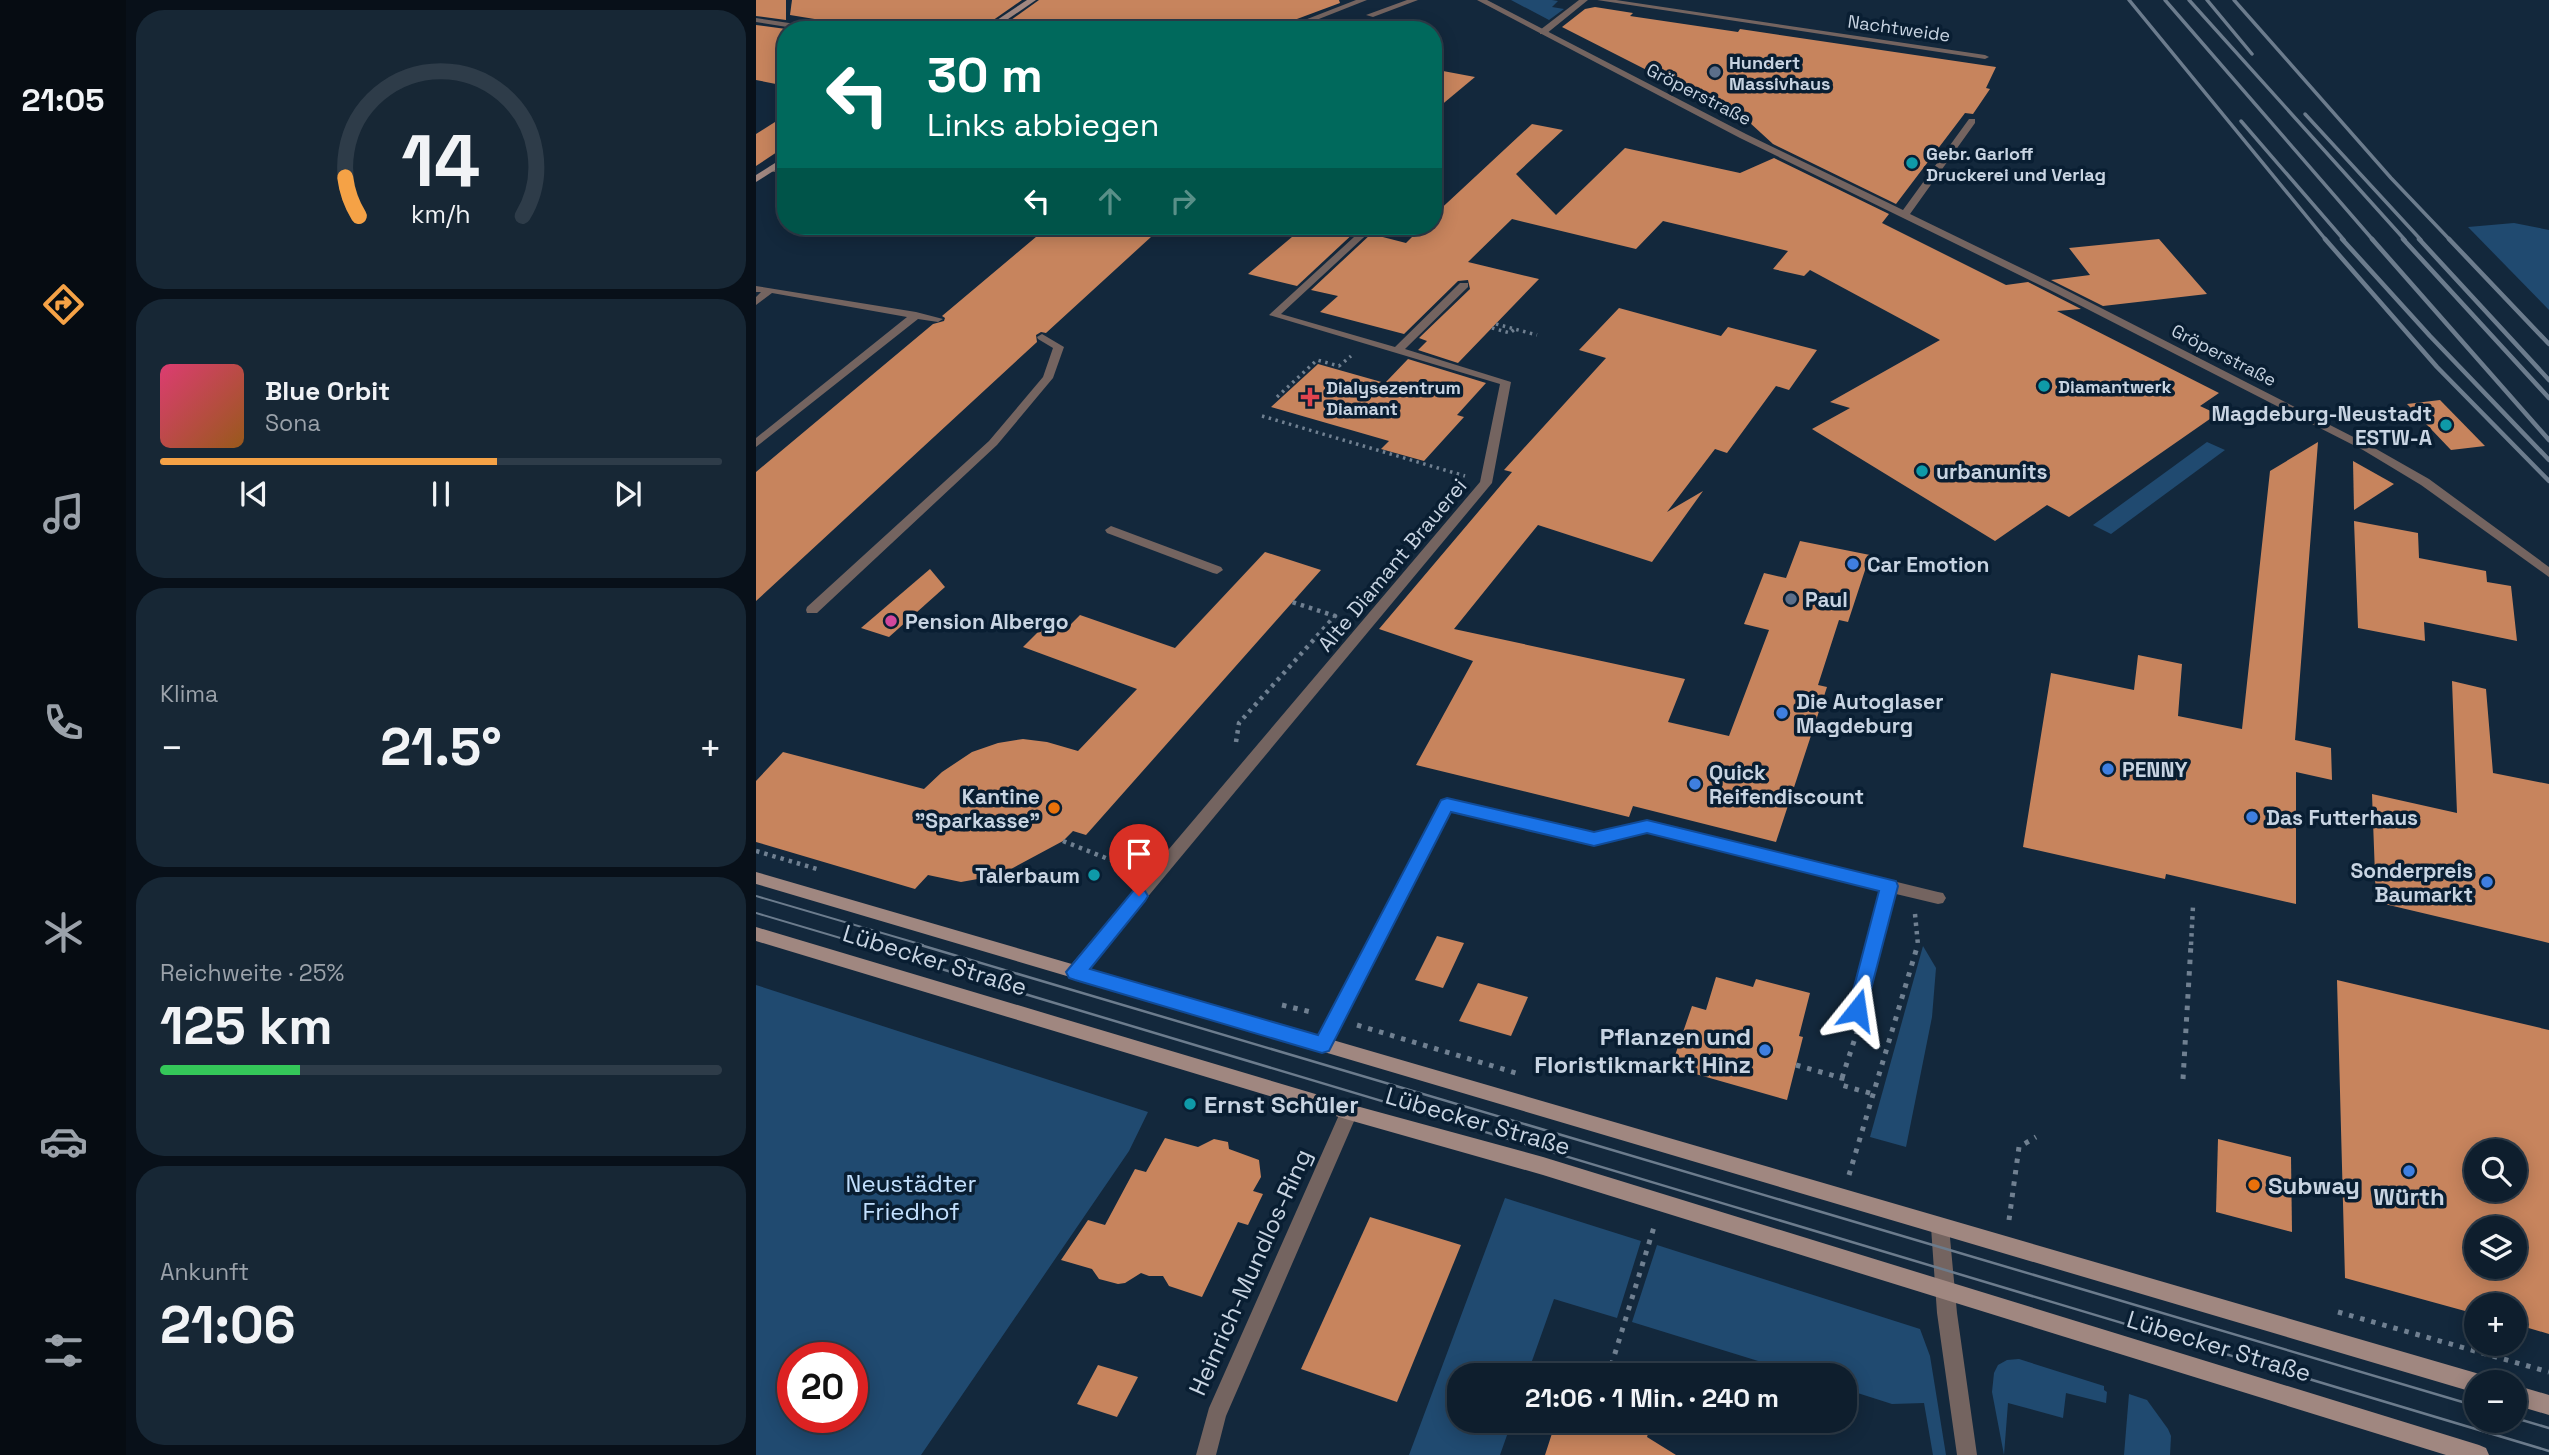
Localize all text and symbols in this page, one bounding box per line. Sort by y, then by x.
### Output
street label: Nachtweide [1846,9,1952,47]
text: 30 m [927,44,1043,106]
icon: left [812,49,903,140]
place label: Hundert Massivhaus [1729,51,1830,95]
street label: Gröperstraße [1643,58,1755,130]
marker: Hundert Massivhaus [1707,64,1723,80]
text: 21:05 [22,80,104,120]
text: Links abbiegen [927,105,1159,145]
text: 14 [401,114,481,207]
place label: Gebr. Garloff Druckerei und Verlag [1926,142,2106,186]
marker: Gebr. Garloff Druckerei und Verlag [1904,155,1920,171]
icon: left [1018,182,1056,220]
icon: ahead [1091,182,1129,220]
icon: right [1164,182,1202,220]
text: km/h [411,197,471,229]
icon: directions [39,280,88,329]
street label: Gröperstraße [2168,319,2280,391]
text: Blue Orbit [265,374,390,408]
place label: Diamantwerk [2058,375,2172,398]
place label: Dialysezentrum Diamant [1326,376,1461,420]
marker: Diamantwerk [2036,378,2052,394]
marker: Dialysezentrum Diamant [1300,387,1320,407]
place label: Magdeburg-Neustadt ESTW-A [2212,400,2432,451]
text: Sona [265,408,321,438]
marker: Magdeburg-Neustadt ESTW-A [2438,417,2454,433]
place label: urbanunits [1936,458,2048,485]
marker: urbanunits [1914,463,1930,479]
street label: Alte Diamant Brauerei [1312,473,1472,657]
icon: previous [235,475,273,513]
icon: pause [422,475,460,513]
icon: next [609,475,647,513]
icon: music [39,489,88,538]
place label: Car Emotion [1867,551,1989,578]
marker: Car Emotion [1845,556,1861,572]
place label: Paul [1805,586,1848,613]
marker: Paul [1783,591,1799,607]
place label: Pension Albergo [905,608,1069,635]
marker: Pension Albergo [883,613,899,629]
text: Klima [160,679,218,709]
place label: Die Autoglaser Magdeburg [1796,688,1944,739]
icon: phone [39,698,88,747]
marker: Die Autoglaser Magdeburg [1774,705,1790,721]
text: 21.5° [380,714,502,780]
text: − [160,724,184,772]
text: + [698,724,722,772]
place label: PENNY [2122,756,2188,783]
place label: Quick Reifendiscount [1709,759,1864,810]
marker: PENNY [2100,761,2116,777]
marker: Quick Reifendiscount [1687,776,1703,792]
place label: Kantine "Sparkasse" [915,783,1040,834]
marker: Kantine "Sparkasse" [1046,800,1062,816]
place label: Das Futterhaus [2266,804,2418,831]
marker: Das Futterhaus [2244,809,2260,825]
pin [1109,824,1169,896]
icon: arrive [1120,835,1158,873]
place label: Sonderpreis Baumarkt [2351,857,2473,908]
place label: Talerbaum [975,862,1080,889]
marker: Talerbaum [1086,867,1102,883]
marker: Sonderpreis Baumarkt [2479,874,2495,890]
icon: climate [39,908,88,957]
street label: Lübecker Straße [839,917,1031,1003]
text: Reichweite · 25% [160,958,344,988]
position arrow [1820,973,1894,1047]
text: 125 km [160,993,333,1059]
place label: Pflanzen und Floristikmarkt Hinz [1534,1021,1751,1080]
marker: Pflanzen und Floristikmarkt Hinz [1757,1042,1773,1058]
street label: Lübecker Straße [1382,1080,1574,1162]
place label: Ernst Schüler [1204,1089,1359,1120]
marker: Ernst Schüler [1182,1096,1198,1112]
icon: car [39,1117,88,1166]
map controls [2464,1139,2527,1433]
button: search [2464,1139,2527,1202]
street label: Heinrich-Mundlos-Ring [1182,1144,1318,1400]
marker: Würth [2401,1163,2417,1179]
park label: Neustädter Friedhof [846,1168,976,1227]
place label: Subway [2268,1170,2360,1201]
marker: Subway [2246,1177,2262,1193]
place label: Würth [2373,1181,2445,1212]
button: layers [2464,1216,2527,1279]
text: Ankunft [160,1257,249,1287]
text: 21:06 [160,1292,296,1358]
button: + [2464,1293,2527,1356]
street label: Lübecker Straße [2123,1303,2315,1389]
icon: filters [39,1326,88,1375]
speed limit sign: 20 [777,1342,868,1433]
button: − [2464,1370,2527,1433]
text: 21:06 · 1 Min. · 240 m [1525,1381,1779,1415]

